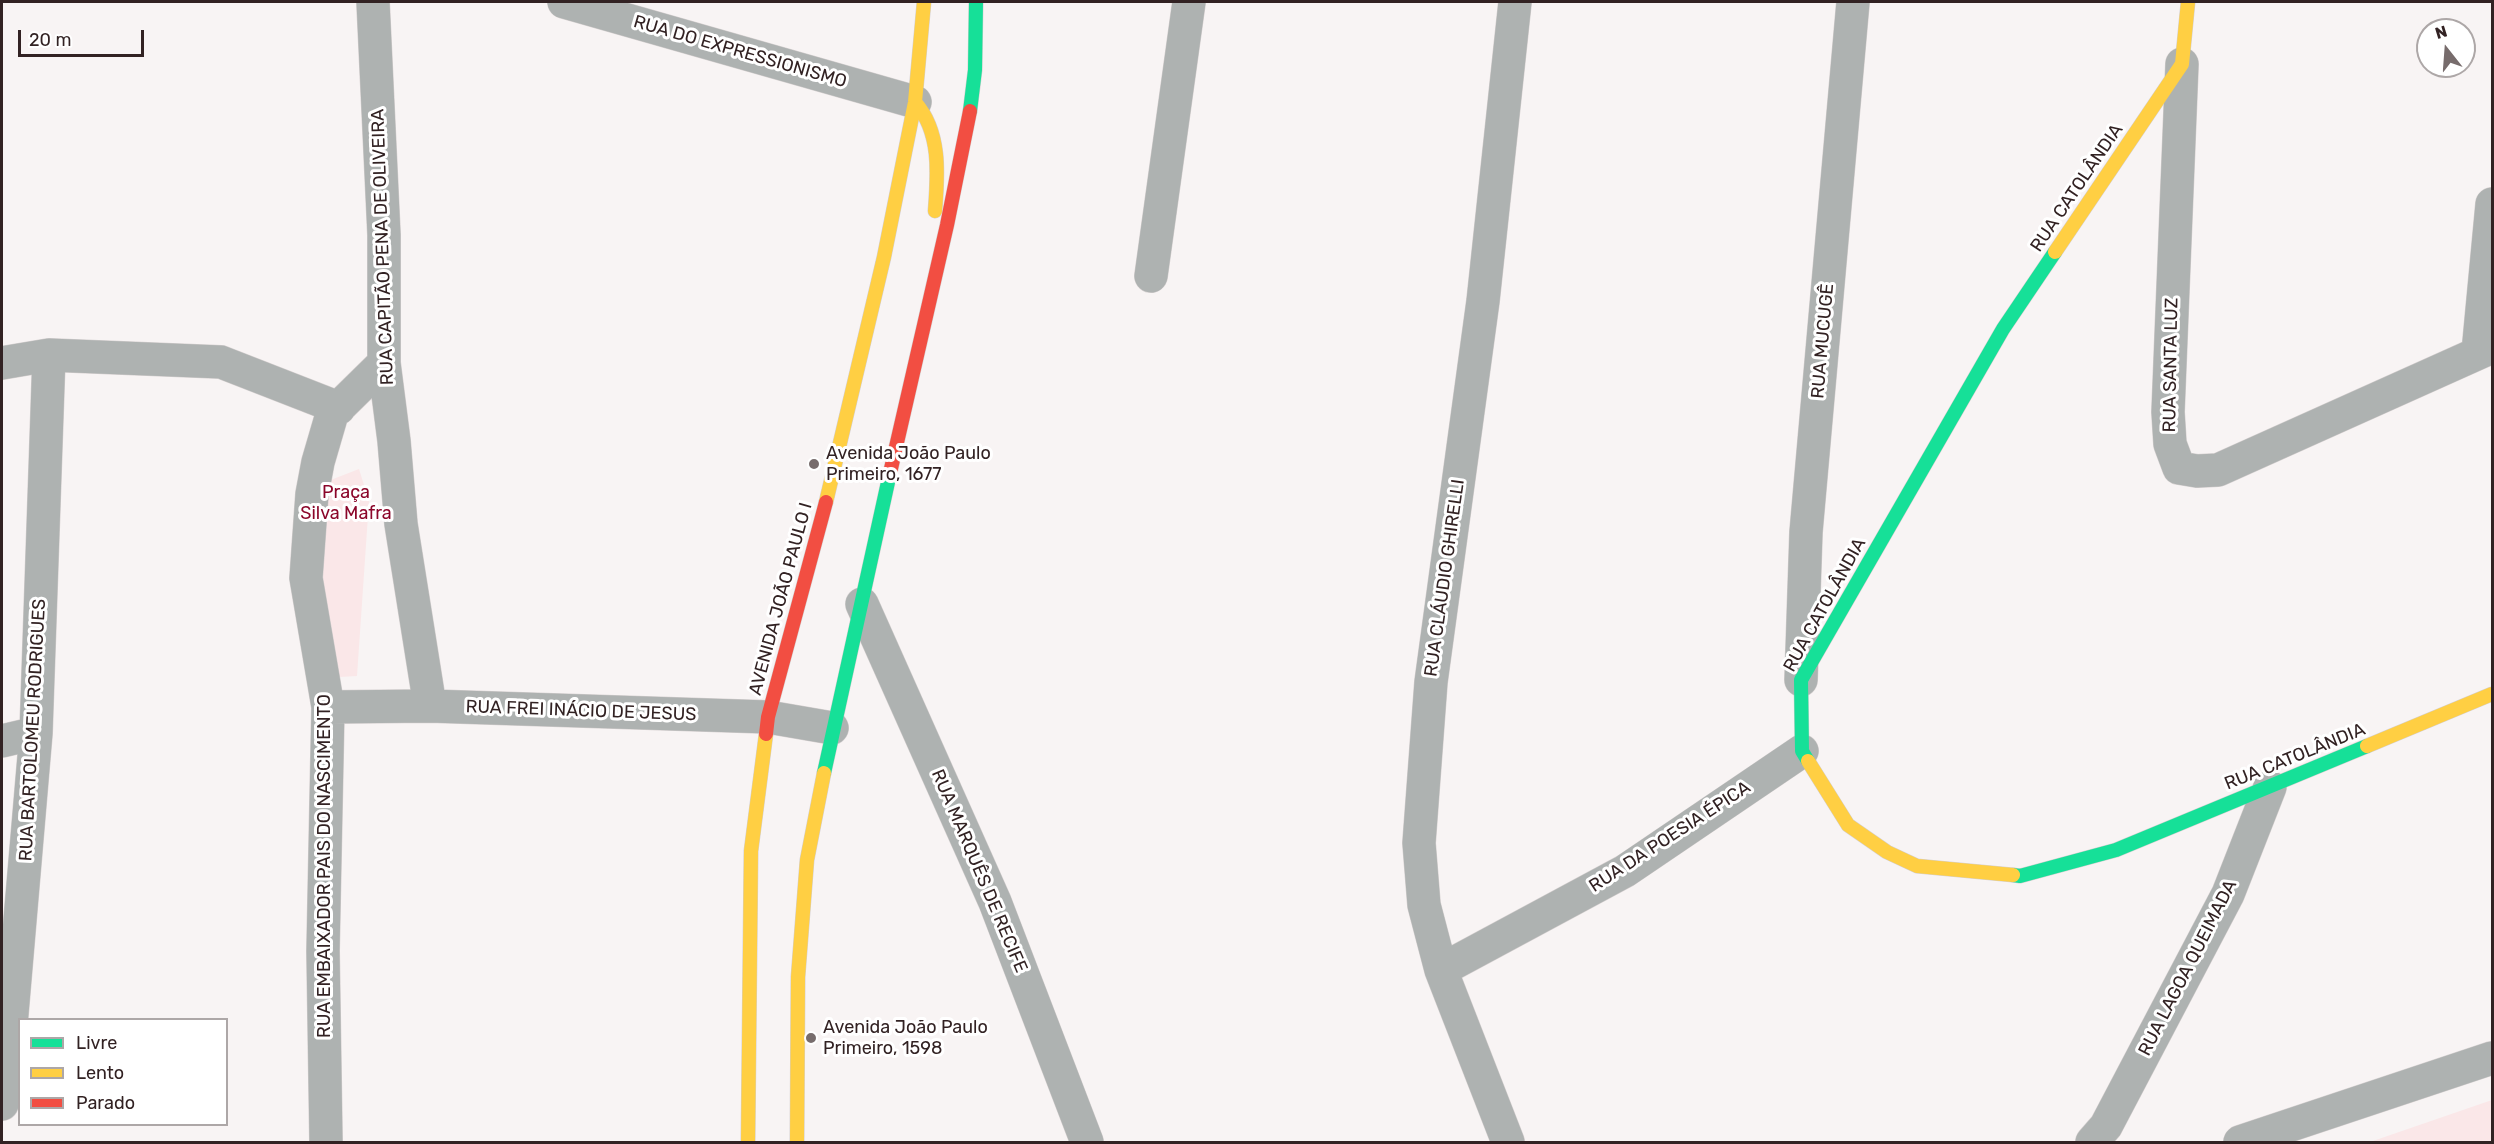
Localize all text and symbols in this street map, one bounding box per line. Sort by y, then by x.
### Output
street label: RUA DO EXPRESSIONISMO [631,11,849,93]
scale bar [21,18,147,56]
north arrow [2416,18,2476,78]
text: N [2433,21,2449,43]
text: 20 m [29,29,71,51]
street label: RUA CAPITÃO PENA DE OLIVEIRA [367,109,399,385]
street label: RUA CATOLÂNDIA [2026,120,2128,256]
street label: RUA MUCUGÊ [1807,283,1839,399]
street label: RUA SANTA LUZ [2159,297,2183,433]
place label: Avenida João Paulo Primeiro, 1677 [826,443,991,486]
marker: Avenida João Paulo Primeiro, 1677 [807,457,821,471]
street label: RUA CLÁUDIO GHIRELLI [1420,478,1470,678]
park label: Praça Silva Mafra [300,482,392,524]
street label: AVENIDA JOÃO PAULO I [745,500,817,698]
street label: RUA CATOLÂNDIA [1779,534,1871,676]
street label: RUA BARTOLOMEU RODRIGUES [15,598,51,862]
street label: RUA EMBAIXADOR PAIS DO NASCIMENTO [314,694,336,1038]
street label: RUA FREI INÁCIO DE JESUS [465,696,697,726]
street label: RUA CATOLÂNDIA [2222,719,2368,795]
street label: RUA MARQUÊS DE RECIFE [926,766,1032,976]
street label: RUA DA POESIA ÉPICA [1585,777,1755,897]
street label: RUA LAGOA QUEIMADA [2134,876,2242,1060]
place label: Avenida João Paulo Primeiro, 1598 [823,1017,988,1060]
legend [18,1018,228,1126]
marker: Avenida João Paulo Primeiro, 1598 [804,1031,818,1045]
text: Livre [76,1032,117,1054]
text: Lento [76,1062,124,1084]
text: Parado [76,1092,135,1114]

